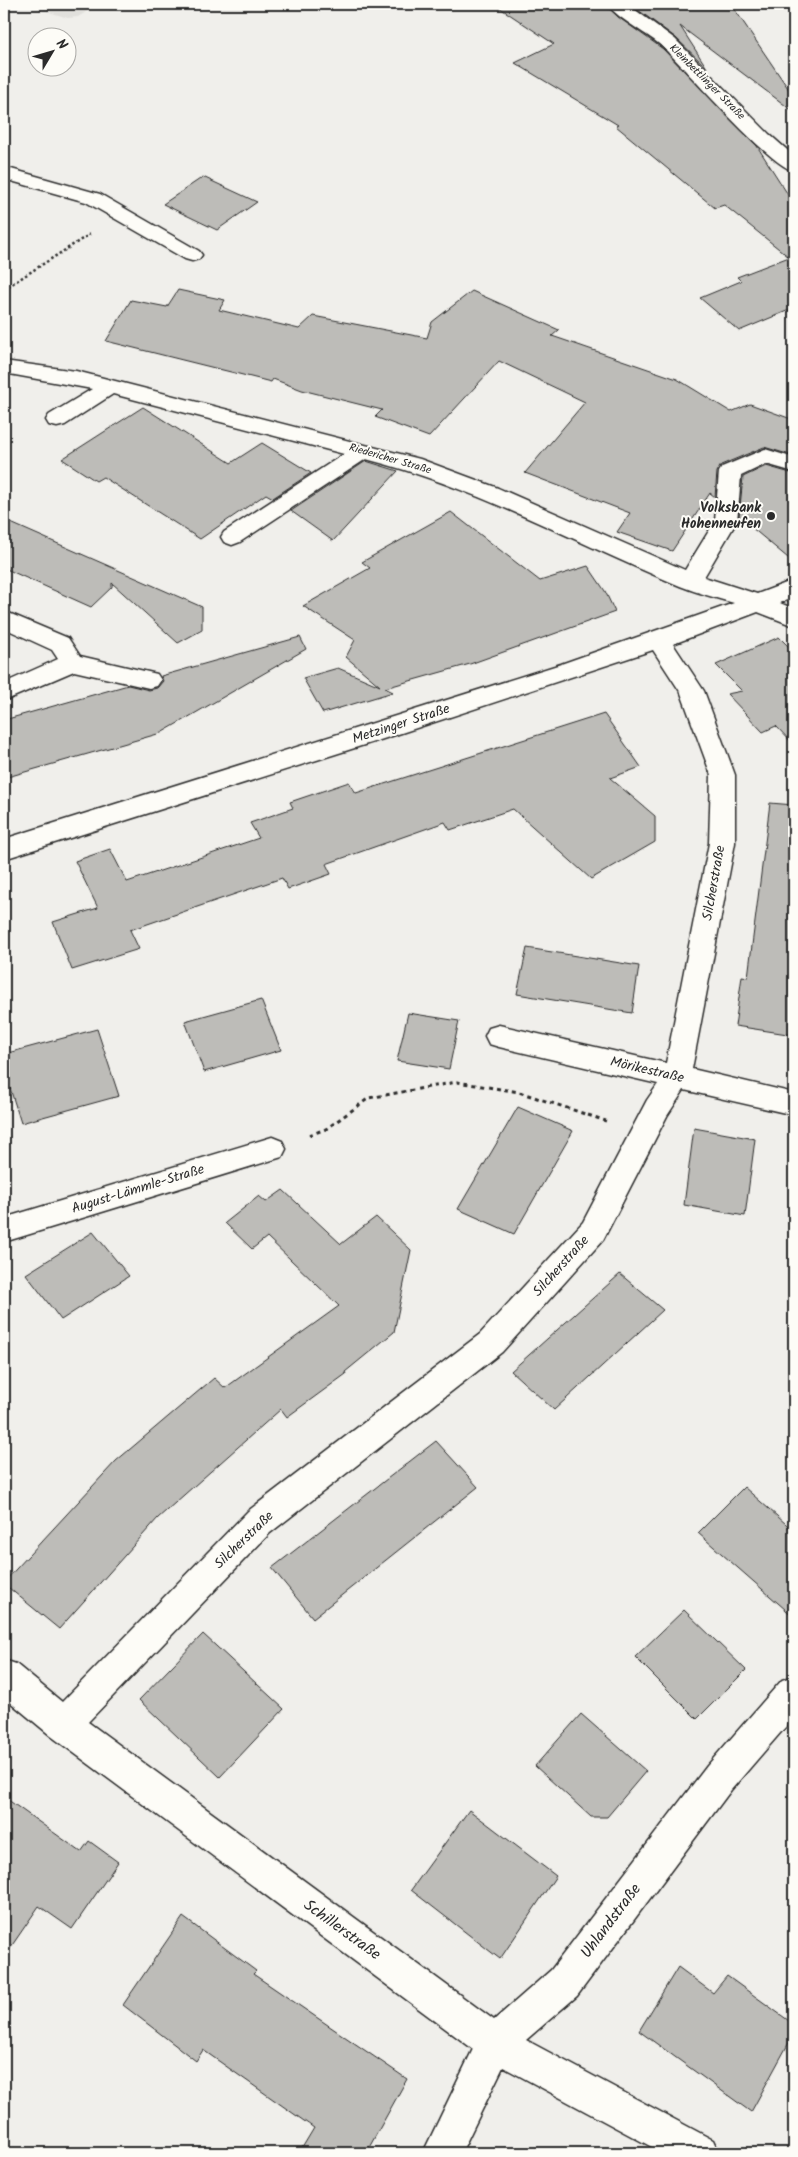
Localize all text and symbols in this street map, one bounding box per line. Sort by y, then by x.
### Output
north arrow [28,28,78,78]
text: N [50,34,73,55]
street label: Kleinbettlinger Straße [665,40,749,124]
street label: Riedericher Straße [347,439,433,479]
place label: Volksbank Hohenneufen [681,497,762,535]
marker: Volksbank Hohenneufen [765,510,777,522]
street label: Metzinger Straße [349,698,453,750]
street label: Silcherstraße [697,843,732,922]
street label: Mörikestraße [608,1051,687,1089]
street label: August-Lämmle-Straße [69,1158,208,1220]
street label: Silcherstraße [527,1230,595,1302]
street label: Silcherstraße [209,1505,279,1574]
street label: Uhlandstraße [574,1878,648,1964]
street label: Schillerstraße [298,1893,386,1967]

